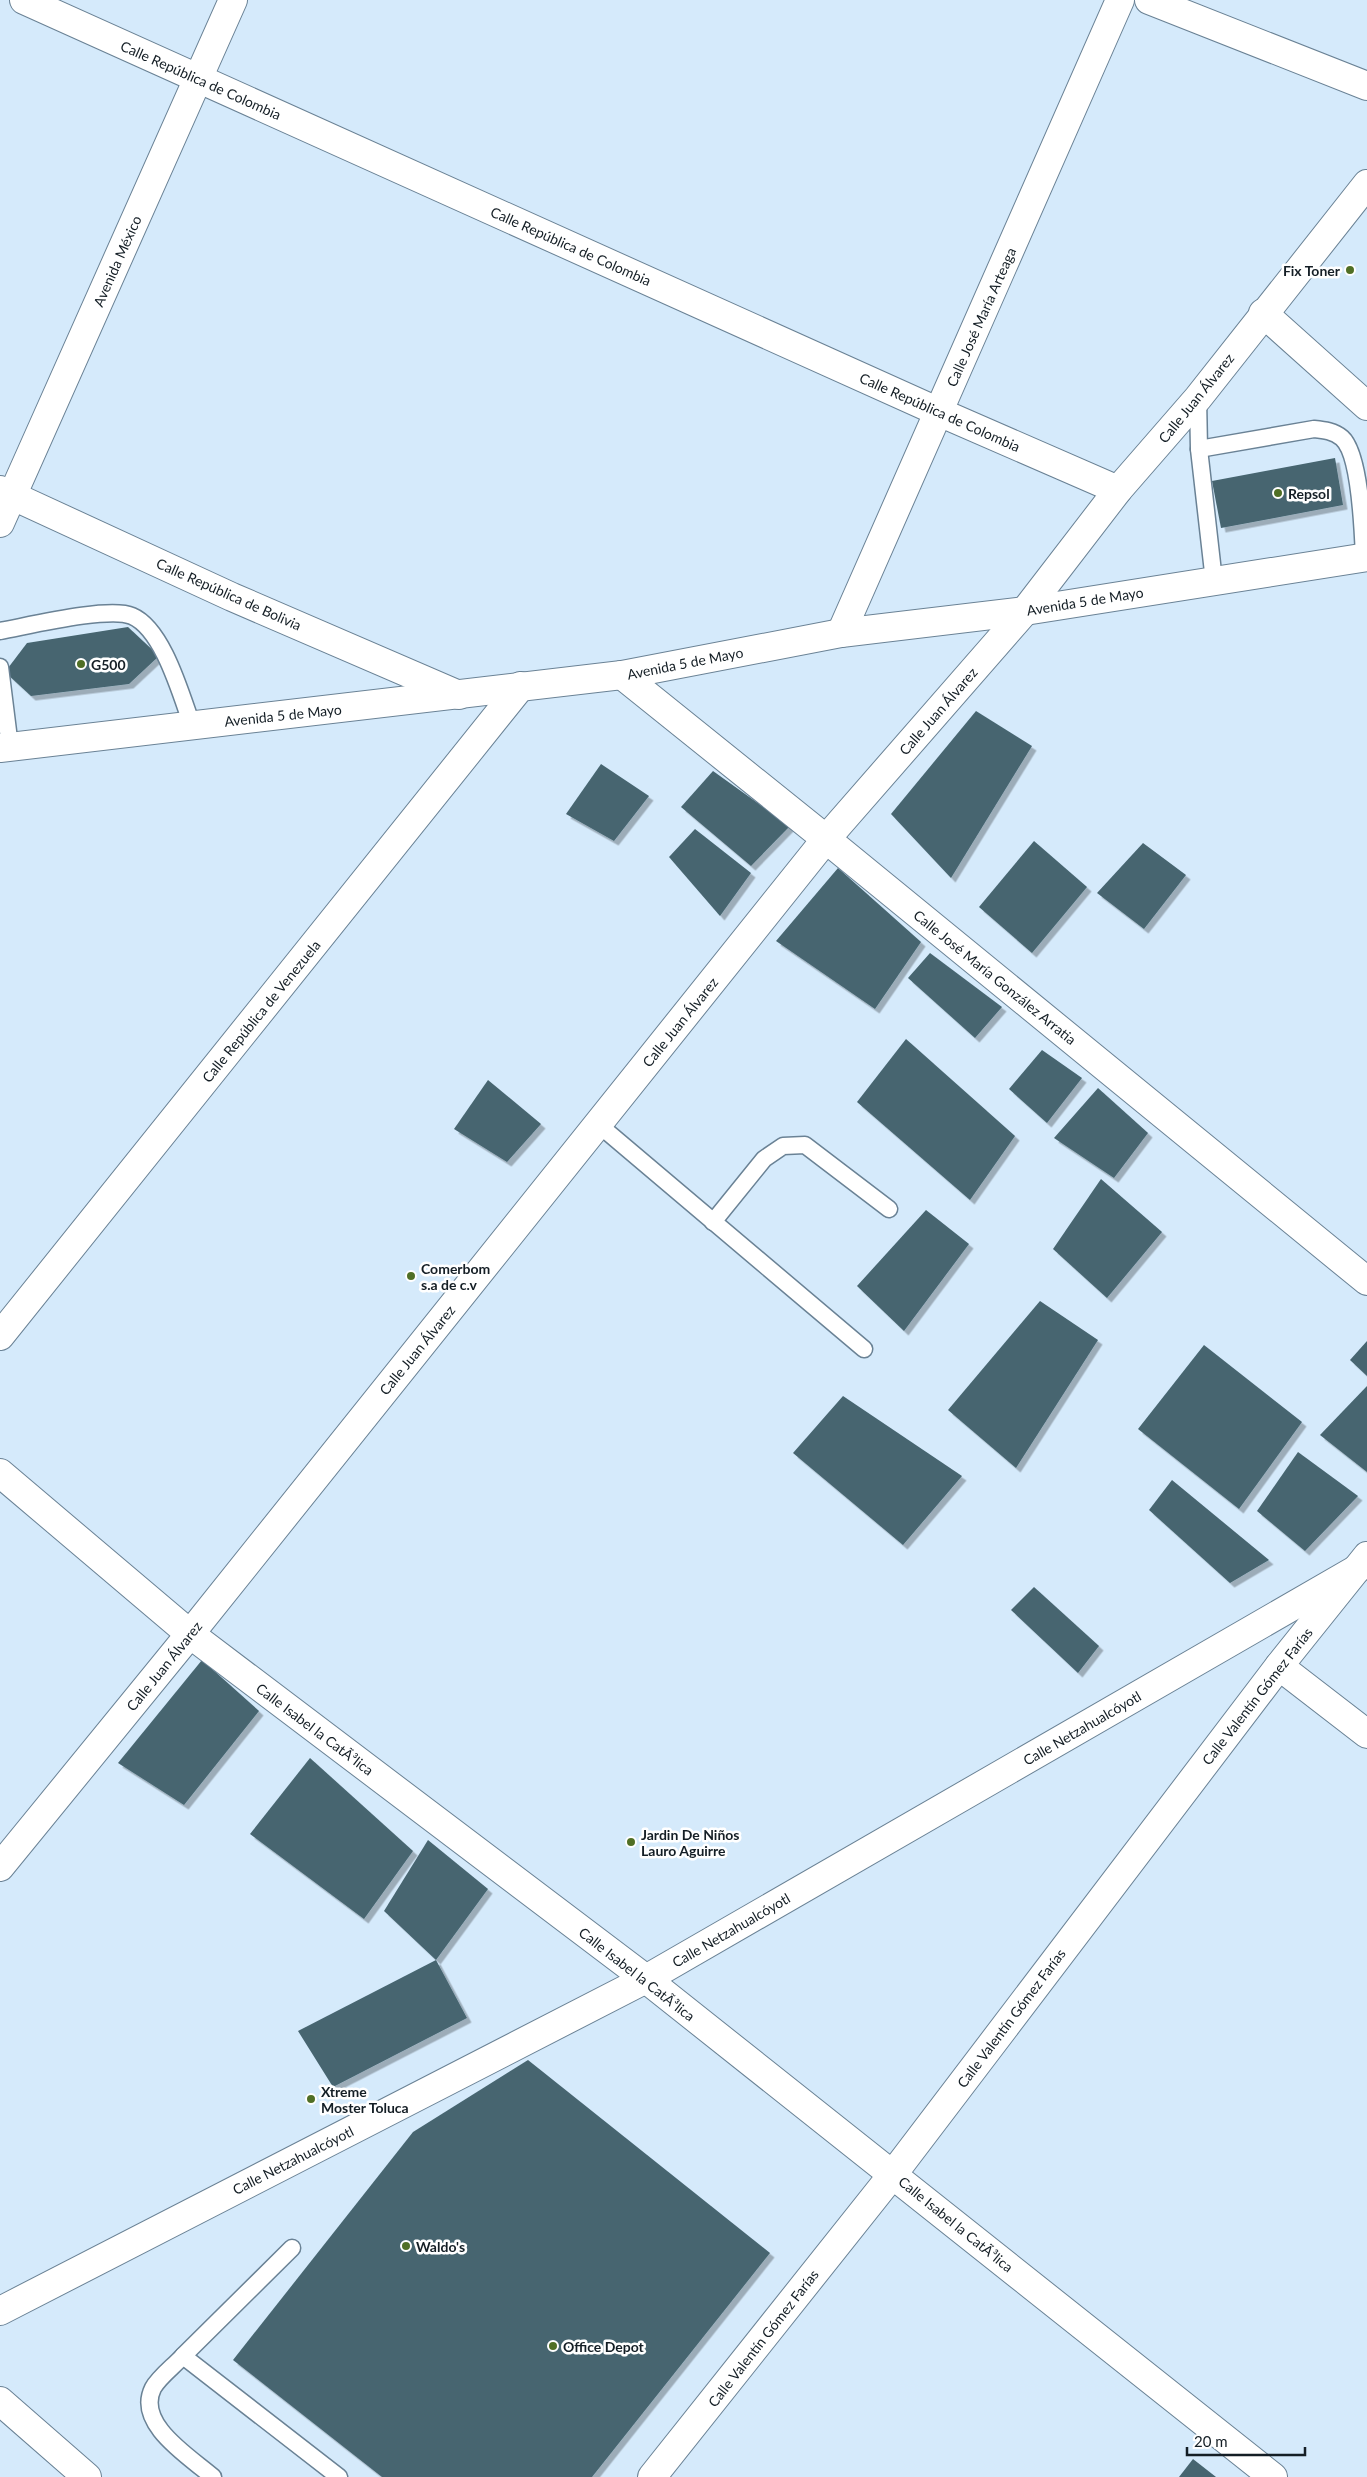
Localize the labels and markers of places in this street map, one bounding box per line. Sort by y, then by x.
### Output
place label: Fix Toner [1283,262,1341,279]
marker: Fix Toner [1344,264,1356,276]
place label: Repsol [1288,485,1330,502]
marker: Repsol [1272,487,1284,499]
place label: G500 [91,656,126,673]
marker: G500 [75,658,87,670]
place label: Comerbom s.a de c.v [421,1260,490,1293]
marker: Comerbom s.a de c.v [405,1270,417,1282]
place label: Jardin De Niños Lauro Aguirre [641,1826,739,1859]
marker: Jardin De Niños Lauro Aguirre [625,1836,637,1848]
place label: Xtreme Moster Toluca [321,2083,409,2116]
marker: Xtreme Moster Toluca [305,2093,317,2105]
place label: Waldo's [416,2238,465,2255]
marker: Waldo's [400,2240,412,2252]
place label: Office Depot [563,2338,645,2355]
marker: Office Depot [547,2340,559,2352]

